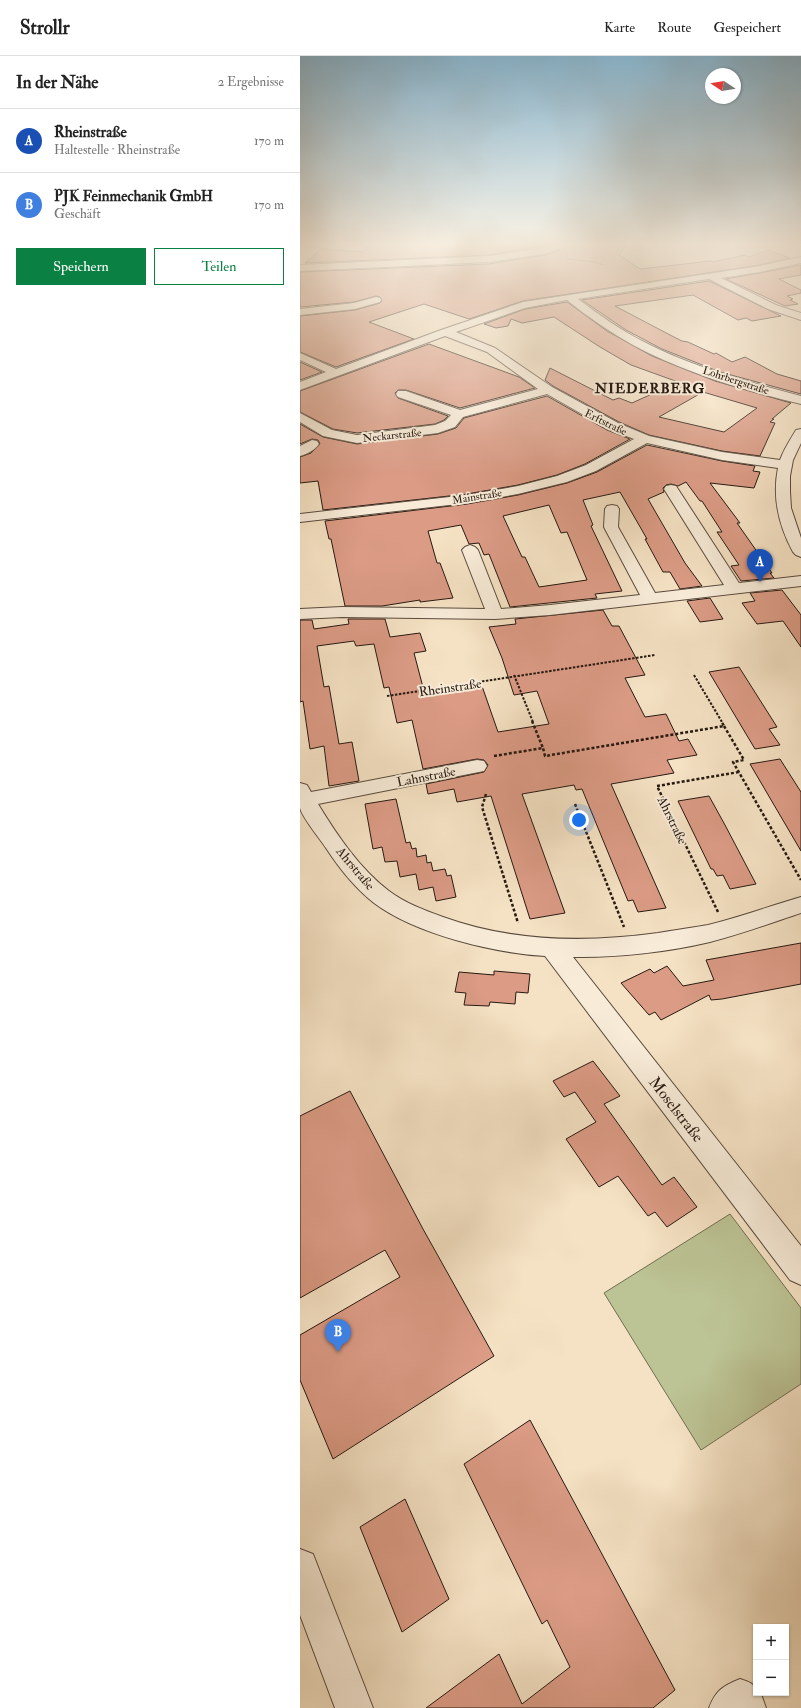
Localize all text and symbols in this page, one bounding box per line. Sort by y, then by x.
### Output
text: Strollr [20,16,70,40]
text: Karte [604,19,635,36]
text: Route [657,19,691,36]
text: Gespeichert [713,19,781,36]
north arrow [705,68,741,104]
text: In der Nähe [16,72,98,93]
text: 2 Ergebnisse [218,74,284,90]
text: Rheinstraße [54,123,127,142]
text: A [25,133,33,149]
text: 170 m [254,133,284,149]
text: Haltestelle · Rheinstraße [54,142,180,158]
text: PJK Feinmechanik GmbH [54,187,213,206]
text: B [25,197,33,213]
text: 170 m [254,197,284,213]
text: Geschäft [54,206,101,222]
button: Speichern [16,248,146,285]
button: Teilen [154,248,284,285]
street label: Lohrbergstraße [701,364,771,397]
district label: NIEDERBERG [594,380,705,397]
street label: Erftstraße [582,407,629,438]
street label: Neckarstraße [362,426,422,445]
street label: Mainstraße [451,486,503,507]
pin: A [747,549,773,582]
street label: Rheinstraße [418,676,483,700]
street label: Lahnstraße [395,763,458,791]
street label: Ahrstraße [653,793,691,847]
your location [569,810,589,830]
street label: Ahrstraße [332,843,378,894]
street label: Moselstraße [644,1073,708,1147]
pin: B [325,1319,351,1352]
map controls [753,1624,789,1696]
button: + [753,1624,789,1660]
button: − [753,1660,789,1696]

